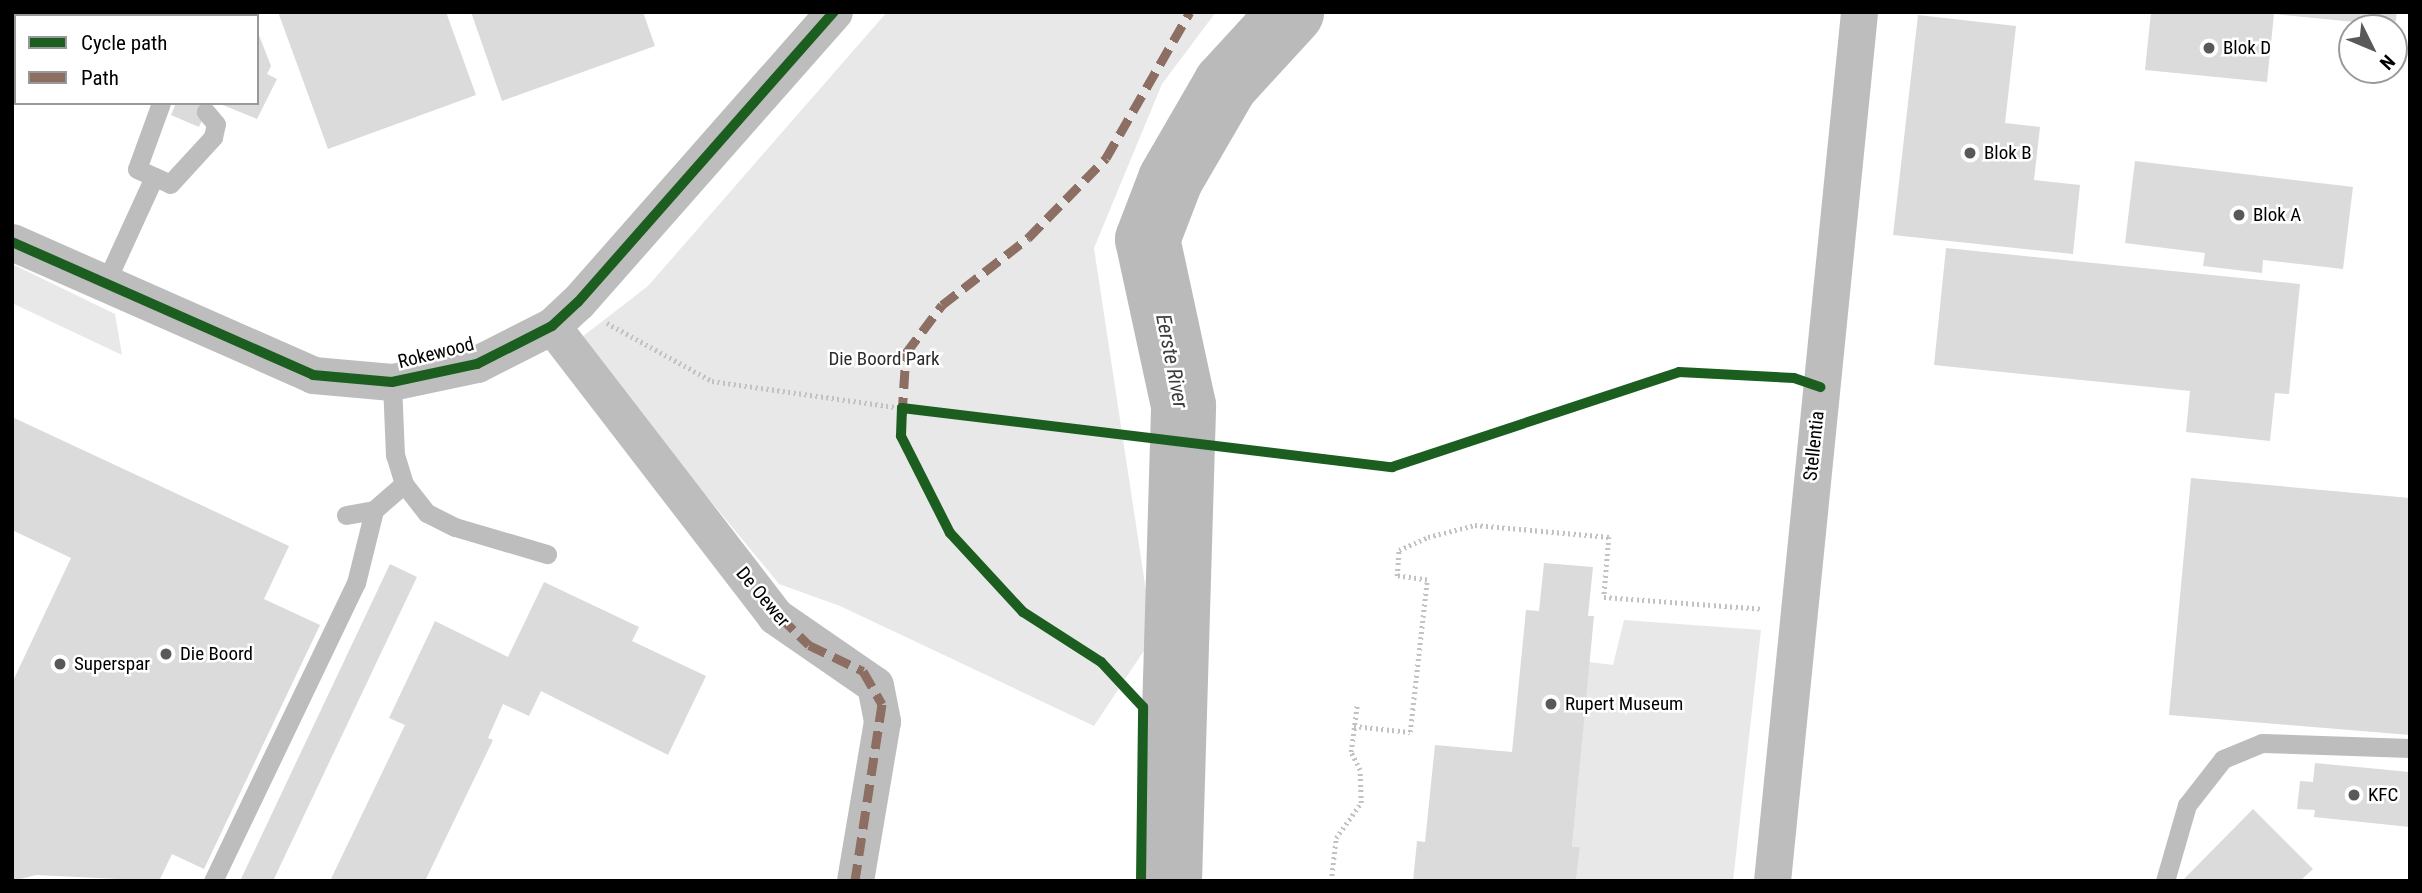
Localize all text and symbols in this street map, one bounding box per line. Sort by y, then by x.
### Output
legend [14,14,259,105]
north arrow [2338,14,2408,84]
text: Cycle path [81,31,167,55]
place label: Blok D [2223,37,2271,59]
marker: Blok D [2201,40,2217,56]
text: N [2375,50,2400,74]
text: Path [81,66,119,90]
place label: Blok B [1984,142,2032,164]
marker: Blok B [1962,145,1978,161]
place label: Blok A [2253,204,2301,226]
marker: Blok A [2231,207,2247,223]
water label: Eerste River [1151,312,1193,410]
street label: Rokewood [396,333,476,373]
park label: Die Boord Park [828,348,940,370]
street label: Stellentia [1799,410,1829,482]
street label: De Oewer [731,562,795,632]
place label: Die Boord [180,643,253,665]
marker: Die Boord [158,646,174,662]
place label: Superspar [74,653,150,675]
marker: Superspar [52,656,68,672]
place label: Rupert Museum [1565,693,1683,715]
marker: Rupert Museum [1543,696,1559,712]
place label: KFC [2368,784,2398,806]
marker: KFC [2346,787,2362,803]

